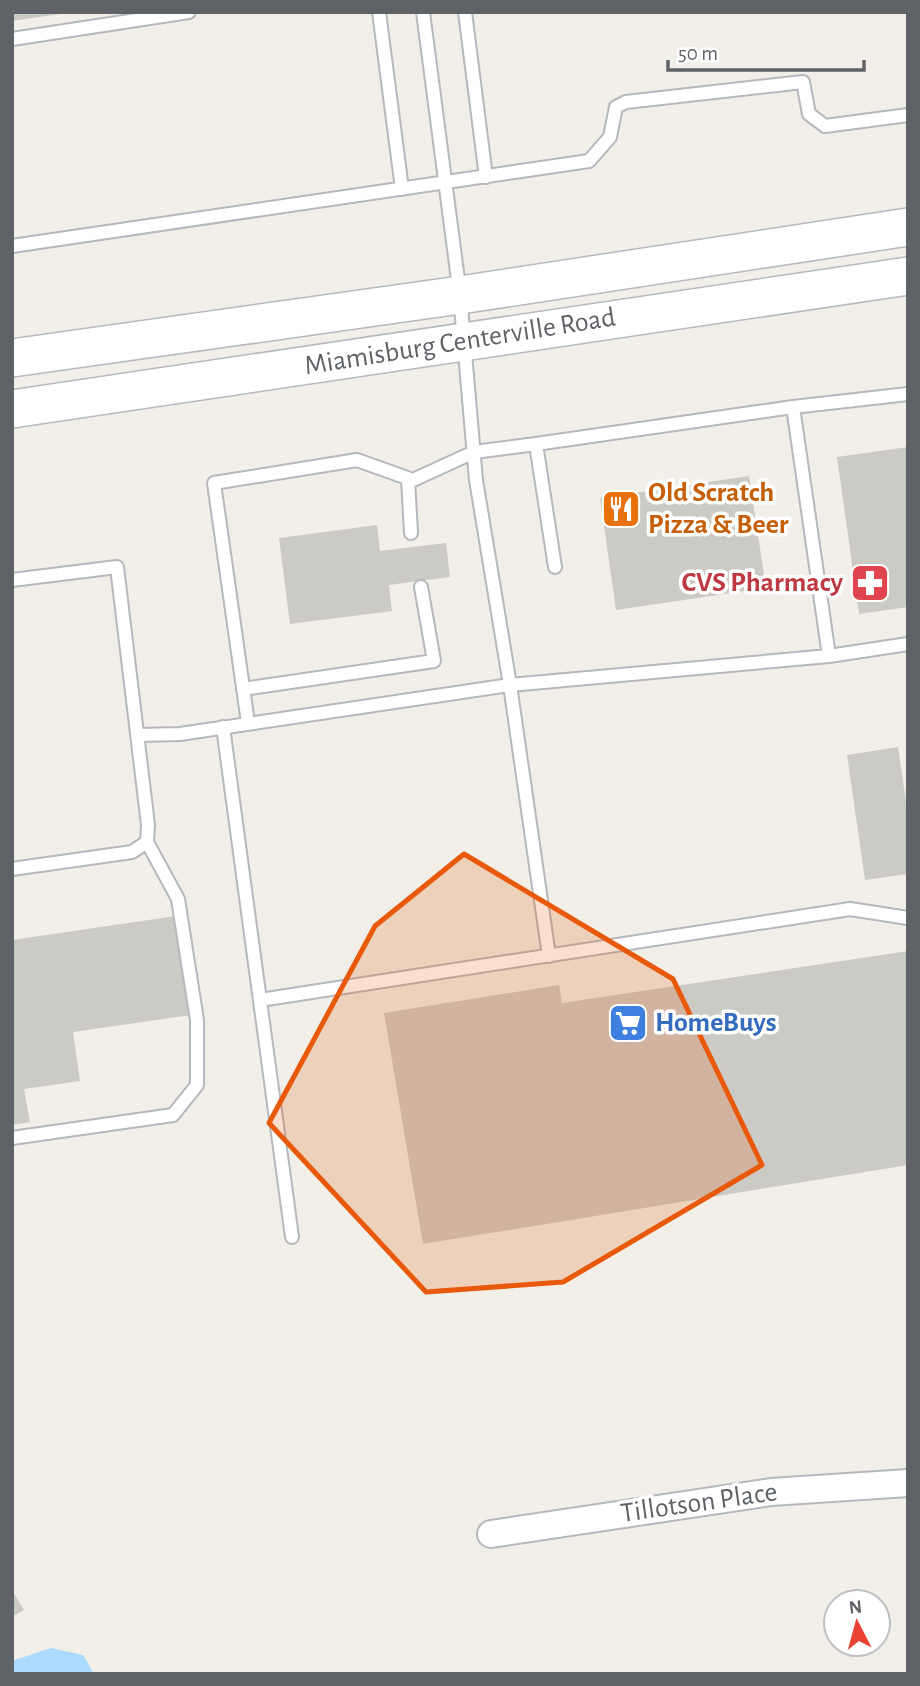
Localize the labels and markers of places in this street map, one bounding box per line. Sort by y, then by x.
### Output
place label: Old Scratch Pizza & Beer [648,479,789,539]
restaurant icon: Old Scratch Pizza & Beer [600,488,642,530]
pharmacy icon: CVS Pharmacy [849,562,891,604]
place label: CVS Pharmacy [681,569,843,597]
supermarket icon: HomeBuys [607,1002,649,1044]
place label: HomeBuys [655,1009,777,1037]

